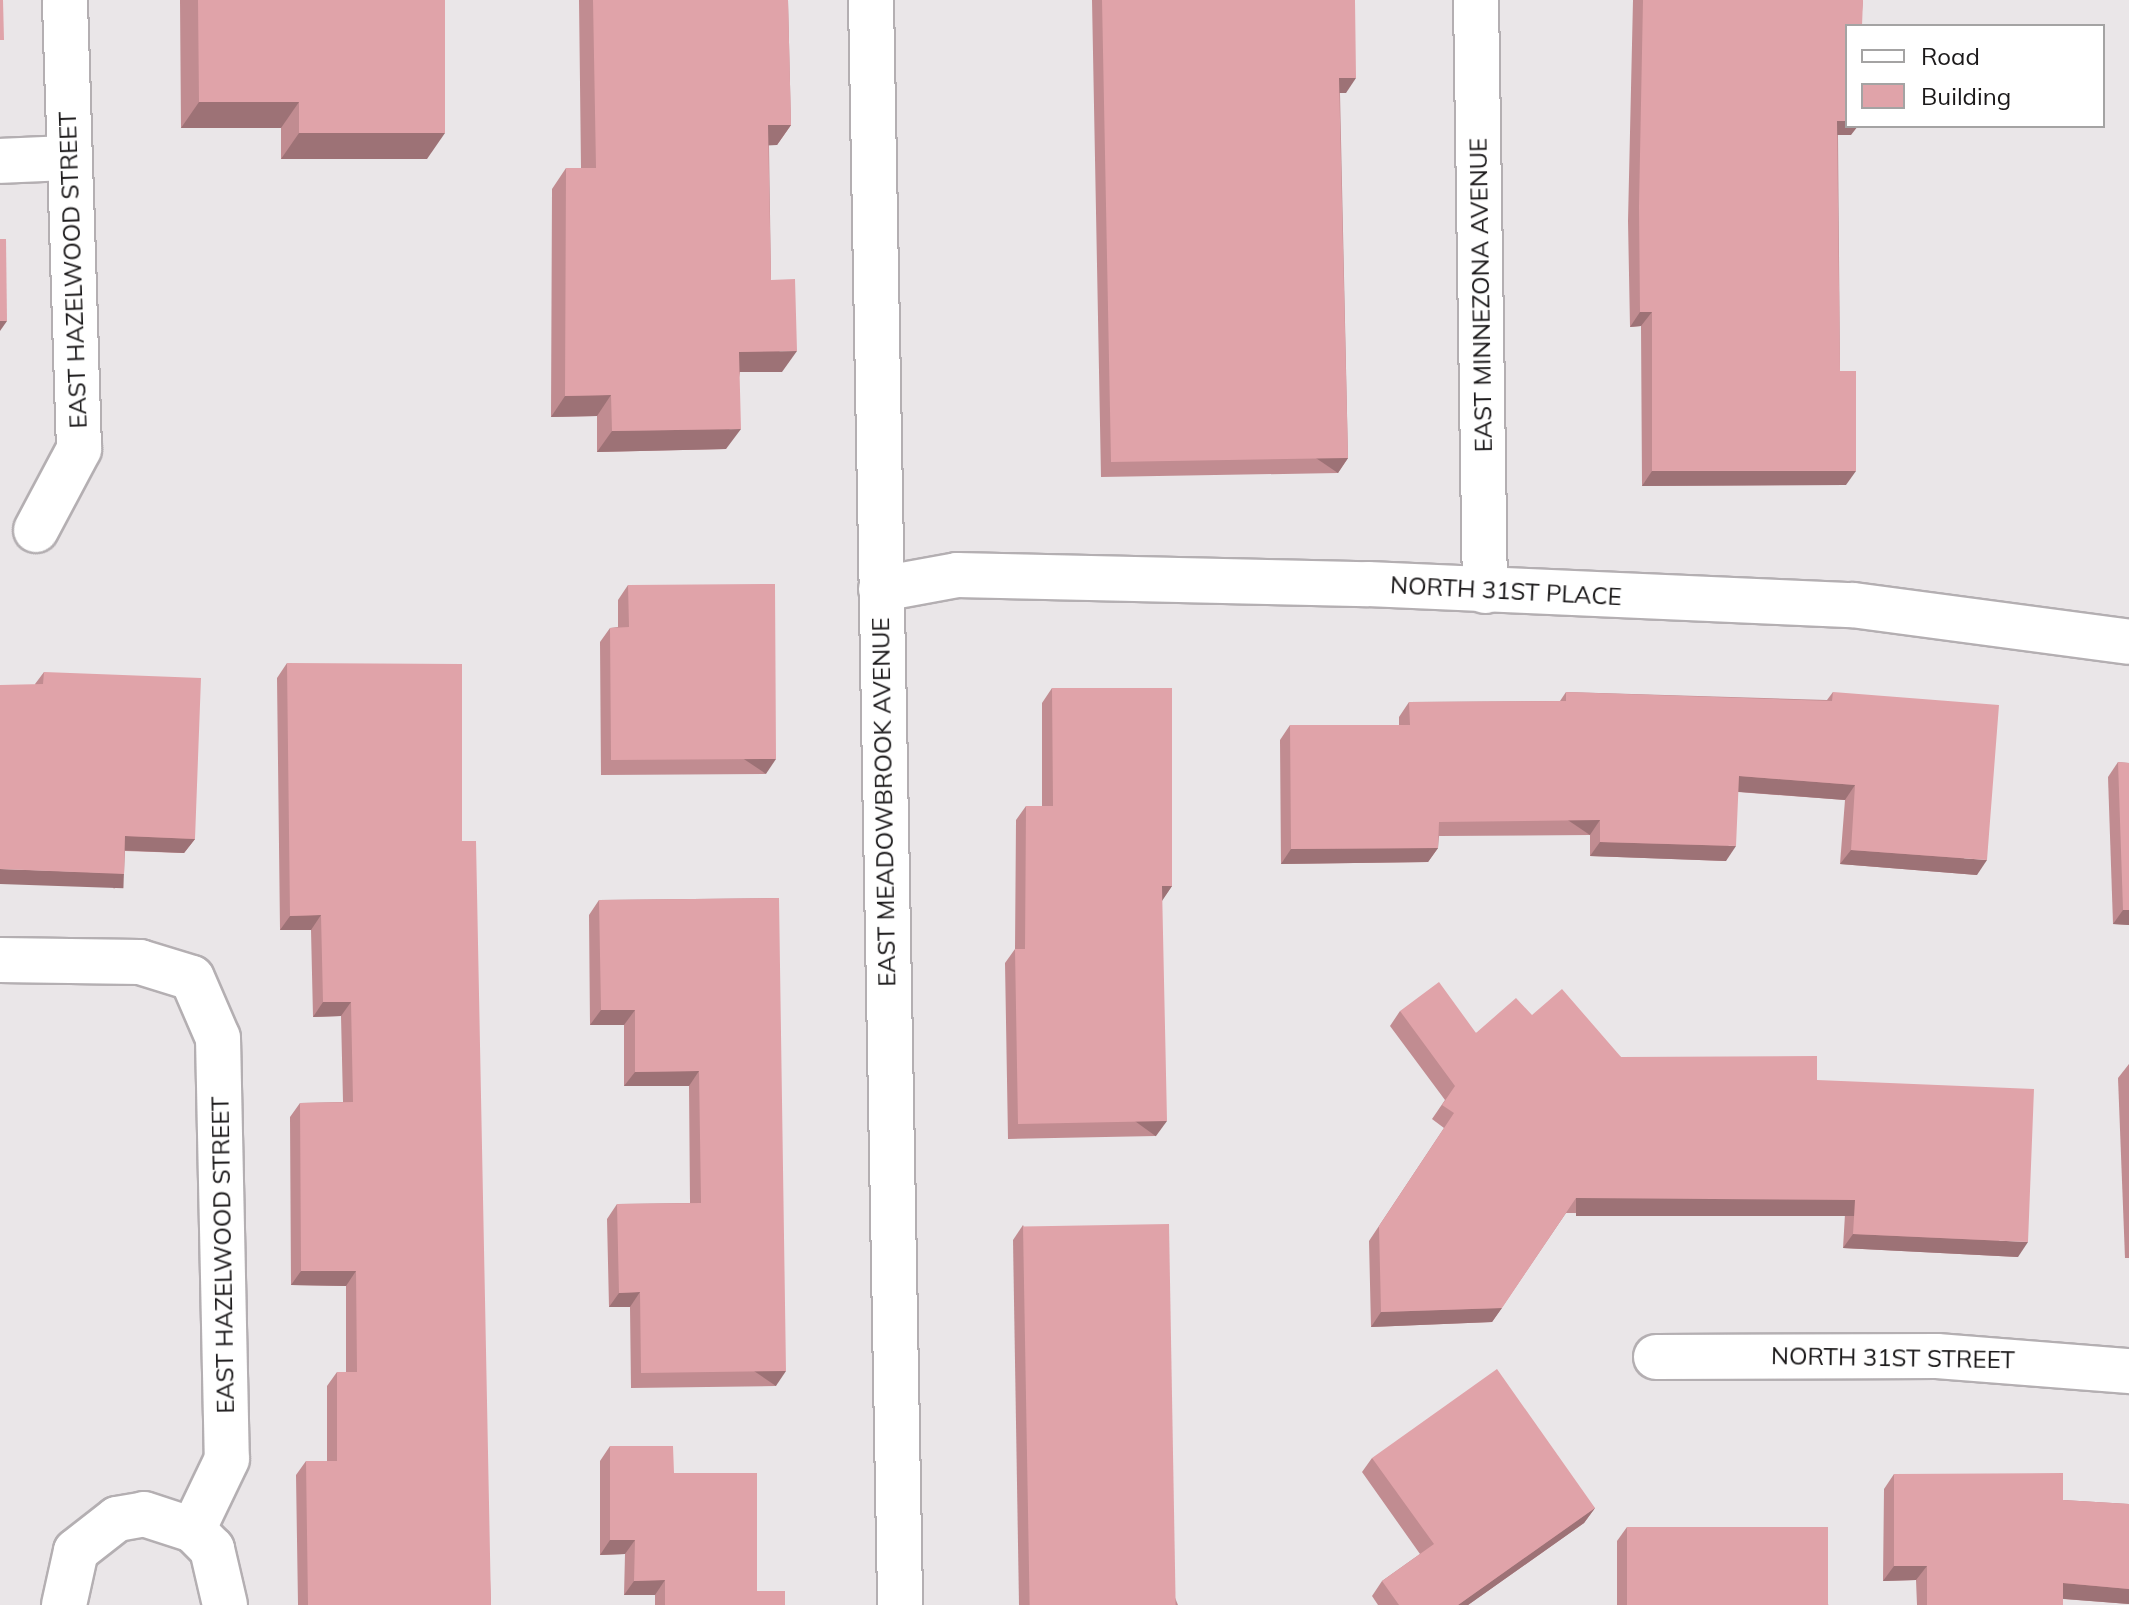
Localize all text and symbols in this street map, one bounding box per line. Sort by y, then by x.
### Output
legend [1845,24,2105,128]
text: Road [1921,41,1980,71]
text: Building [1921,81,2011,111]
street label: EAST HAZELWOOD STREET [53,111,93,429]
street label: EAST MINNEZONA AVENUE [1464,138,1498,452]
street label: NORTH 31ST PLACE [1389,571,1623,611]
street label: EAST MEADOWBROOK AVENUE [866,617,902,987]
street label: EAST HAZELWOOD STREET [206,1096,240,1414]
street label: NORTH 31ST STREET [1771,1341,2015,1375]

